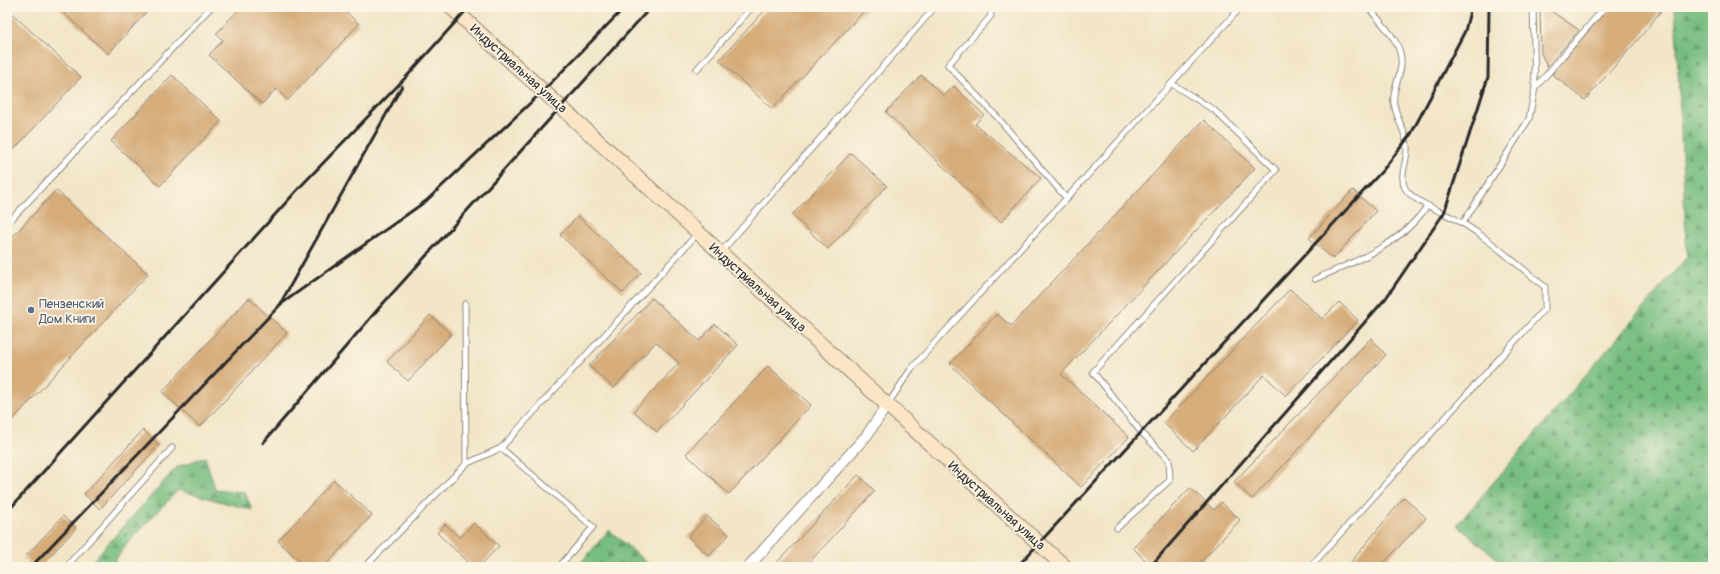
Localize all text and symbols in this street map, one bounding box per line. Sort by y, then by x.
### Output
street label: Индустриальная улица [466,21,570,117]
street label: Индустриальная улица [705,240,809,336]
place label: Пензенский Дом Книги [38,296,104,327]
marker: Пензенский Дом Книги [26,305,36,315]
street label: Индустриальная улица [944,458,1048,554]

